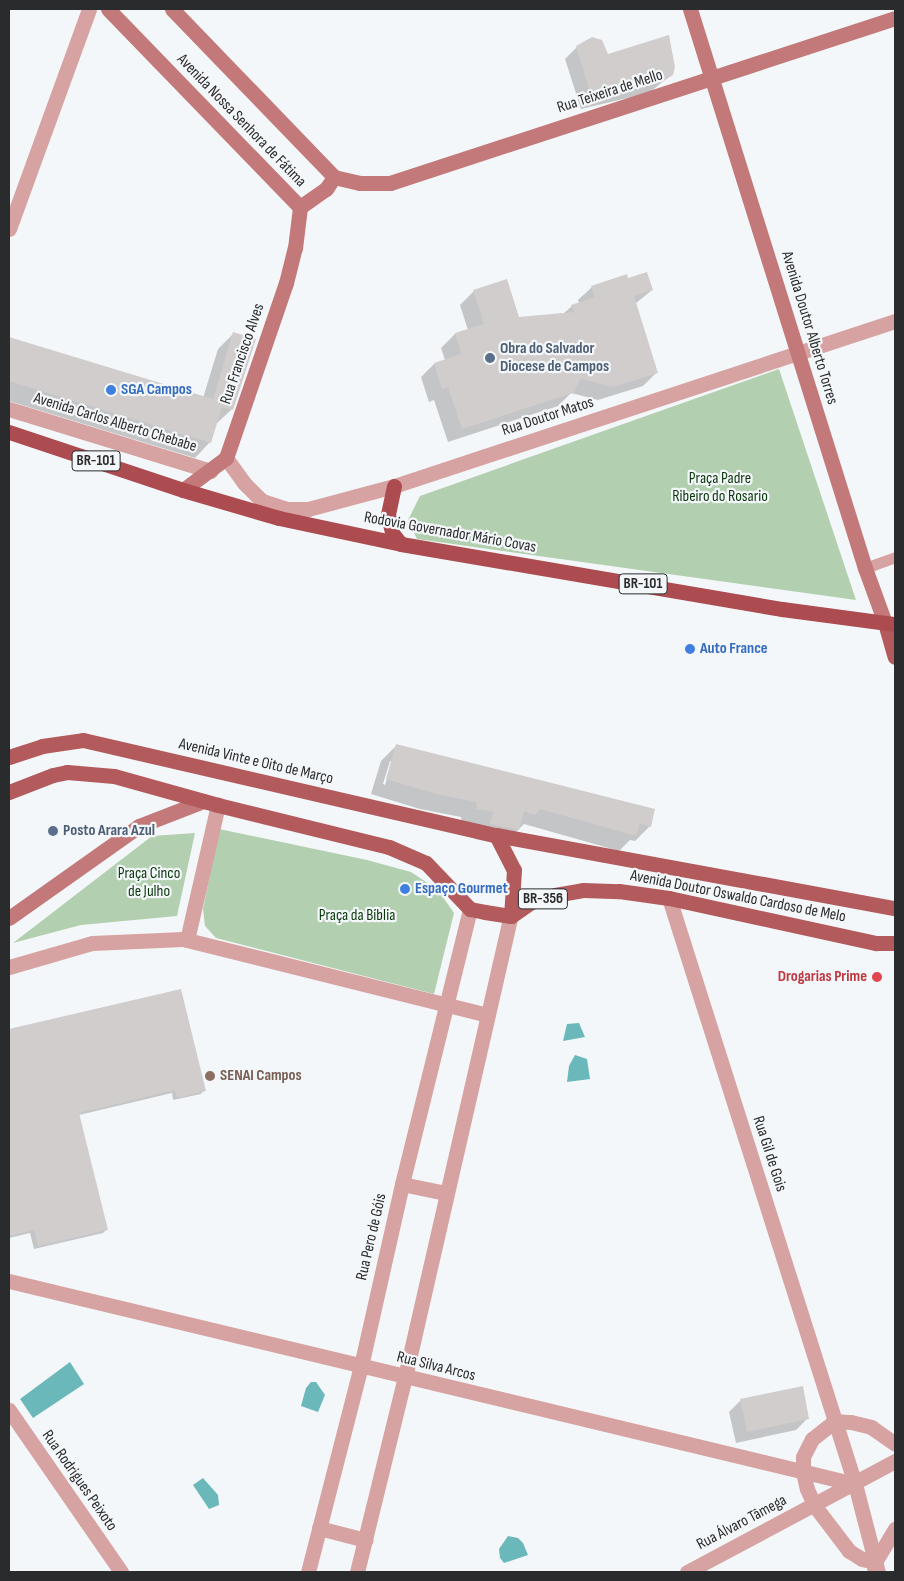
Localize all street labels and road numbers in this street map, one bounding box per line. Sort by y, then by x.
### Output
street label: Avenida Nossa Senhora de Fátima [172,50,310,192]
street label: Rua Teixeira de Mello [555,66,665,118]
street label: Avenida Doutor Alberto Torres [777,249,841,407]
street label: Rua Francisco Alves [217,301,269,407]
street label: Avenida Carlos Alberto Chebabe [31,389,199,457]
street label: Rua Doutor Matos [500,393,596,441]
road number: BR-101 [71,448,121,474]
street label: Rodovia Governador Mário Covas [362,508,538,558]
road number: BR-101 [618,572,668,596]
street label: Avenida Vinte e Oito de Março [177,735,335,789]
street label: Avenida Doutor Oswaldo Cardoso de Melo [629,867,847,927]
road number: BR-356 [517,886,569,912]
street label: Rua Gil de Gois [748,1114,790,1194]
street label: Rua Pero de Góis [353,1192,391,1282]
street label: Rua Silva Arcos [395,1348,477,1386]
street label: Rua Rodrigues Peixoto [37,1427,121,1535]
street label: Rua Álvaro Tâmega [694,1491,790,1555]

